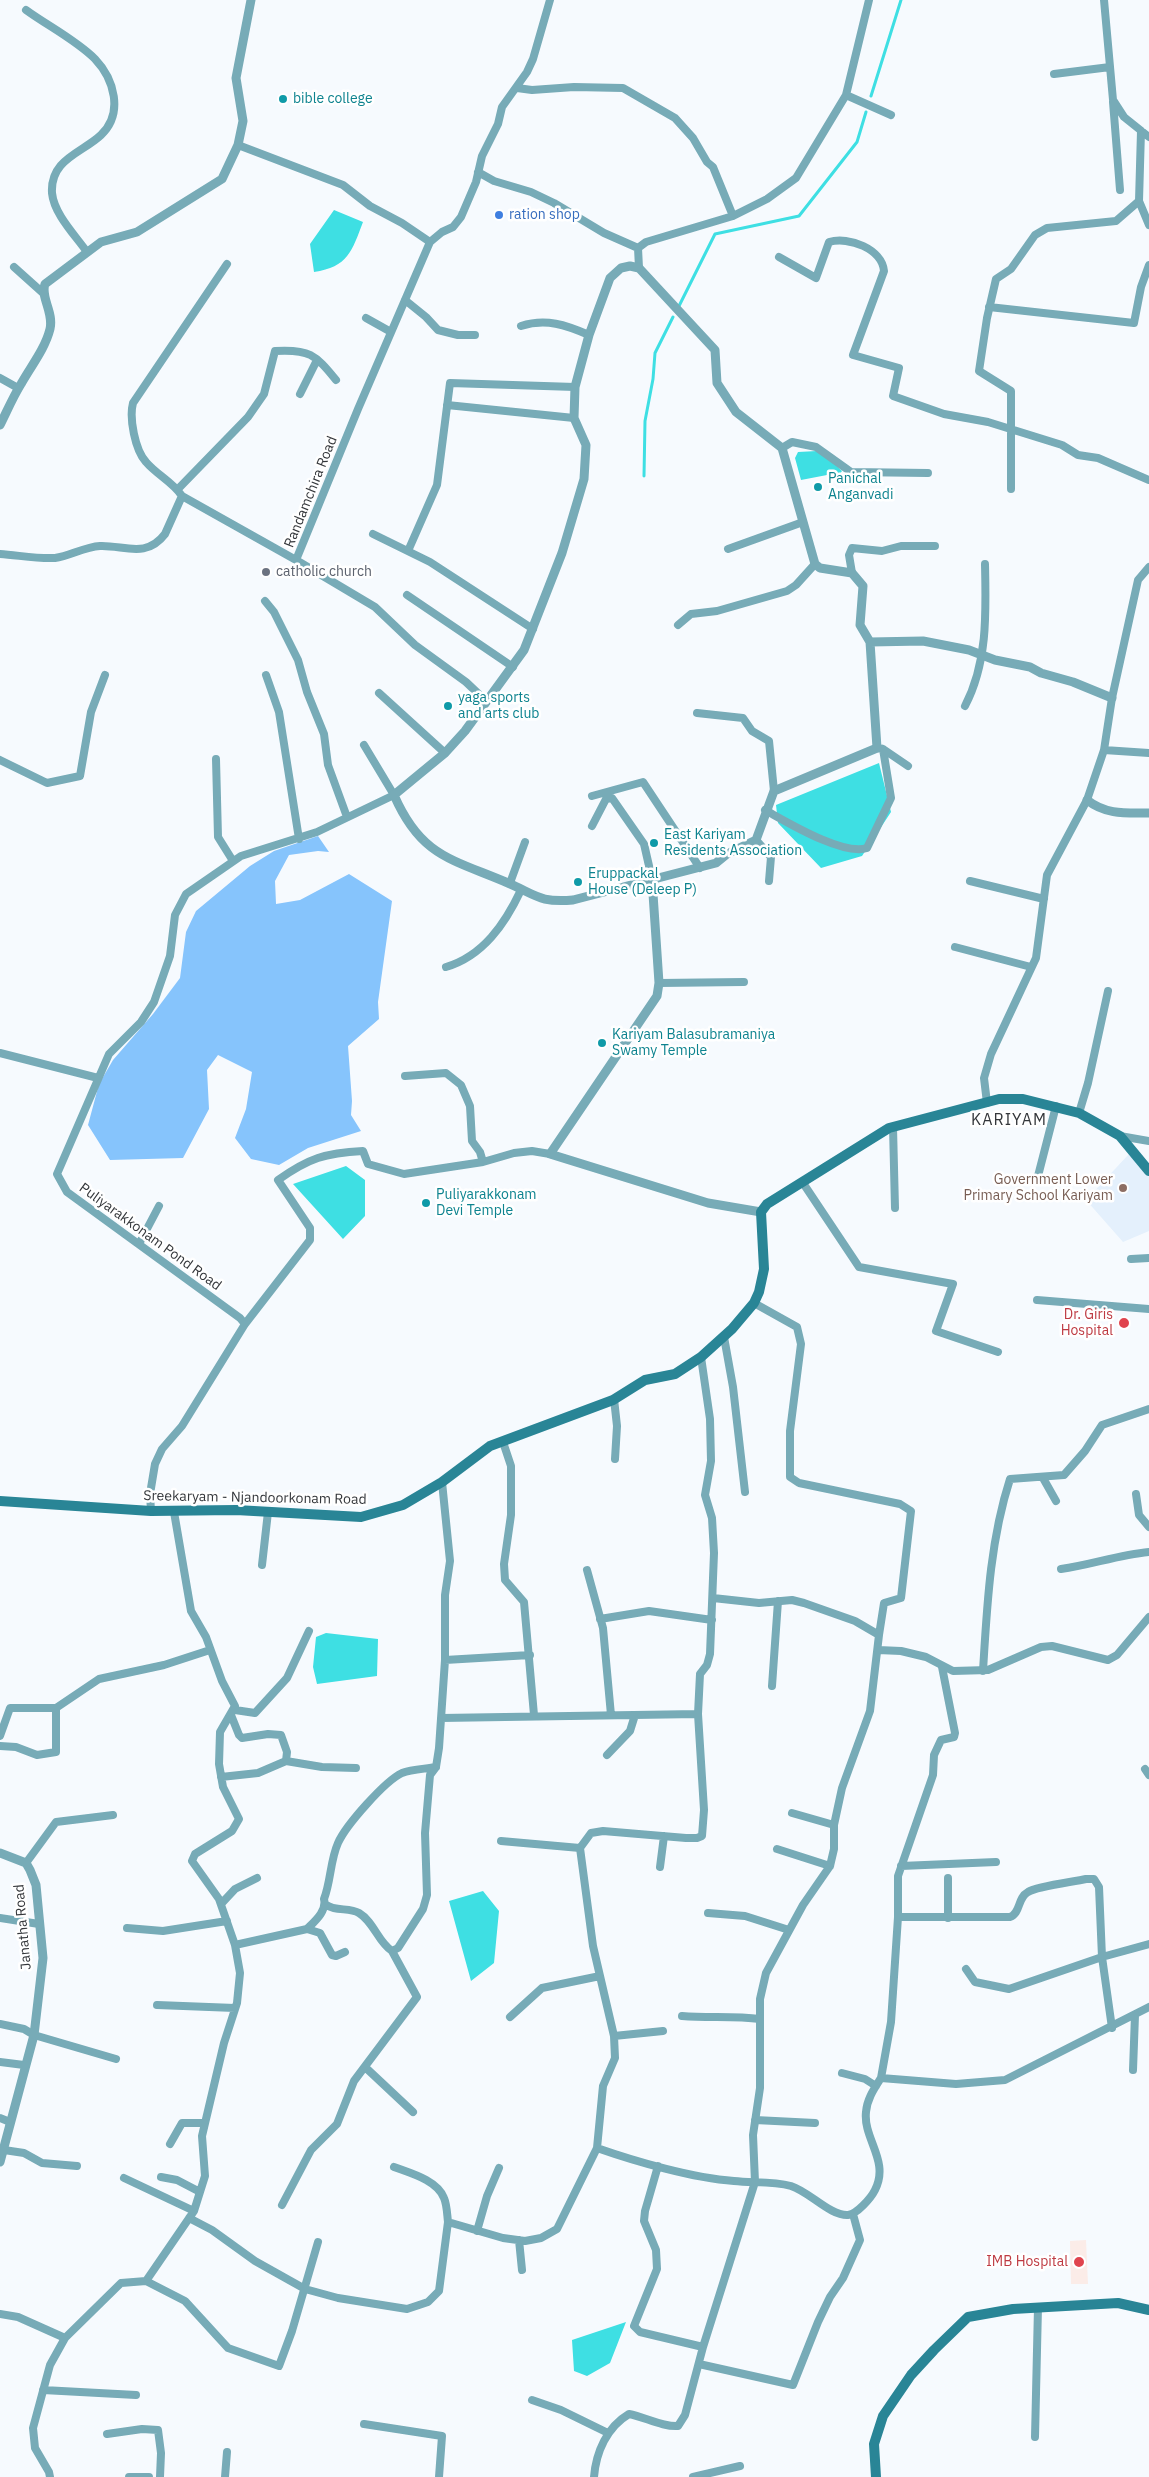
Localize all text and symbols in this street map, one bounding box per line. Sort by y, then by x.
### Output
place label: bible college [293,91,373,107]
marker: bible college [277,93,289,105]
place label: ration shop [509,207,580,223]
marker: ration shop [493,209,505,221]
street label: Randamchira Road [281,434,341,550]
place label: Panichal Anganvadi [828,471,893,504]
marker: Panichal Anganvadi [812,481,824,493]
place label: catholic church [276,564,372,580]
marker: catholic church [260,566,272,578]
place label: yaga sports and arts club [458,690,539,722]
marker: yaga sports and arts club [442,700,454,712]
place label: East Kariyam Residents Association [664,827,802,860]
marker: East Kariyam Residents Association [648,837,660,849]
place label: Eruppackal House (Deleep P) [588,866,697,899]
marker: Eruppackal House (Deleep P) [572,876,584,888]
place label: Kariyam Balasubramaniya Swamy Temple [612,1027,775,1060]
marker: Kariyam Balasubramaniya Swamy Temple [596,1037,608,1049]
district label: KARIYAM [970,1110,1048,1130]
place label: Government Lower Primary School Kariyam [964,1172,1113,1204]
street label: Puliyarakkonam Pond Road [76,1180,224,1294]
marker: Government Lower Primary School Kariyam [1117,1182,1129,1194]
place label: Puliyarakkonam Devi Temple [436,1187,537,1220]
marker: Puliyarakkonam Devi Temple [420,1197,432,1209]
place label: Dr. Giris Hospital [1061,1307,1113,1340]
marker: Dr. Giris Hospital [1117,1316,1131,1330]
street label: Sreekaryam - Njandoorkonam Road [143,1488,367,1508]
street label: Janatha Road [11,1883,35,1971]
place label: IMB Hospital [986,2254,1068,2270]
marker: IMB Hospital [1072,2255,1086,2269]

